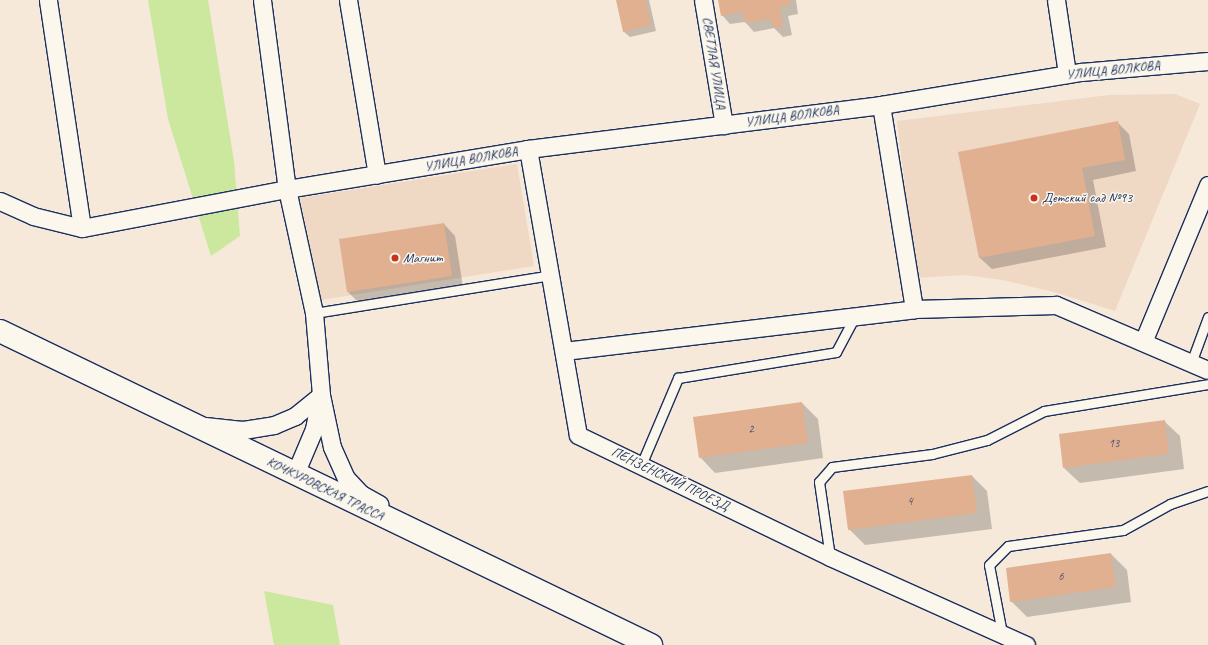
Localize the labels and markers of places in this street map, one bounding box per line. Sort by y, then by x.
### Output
place label: Детский сад №93 [1042,190,1132,206]
marker: Детский сад №93 [1029,193,1039,203]
place label: Магнит [403,250,443,266]
marker: Магнит [390,253,400,263]

